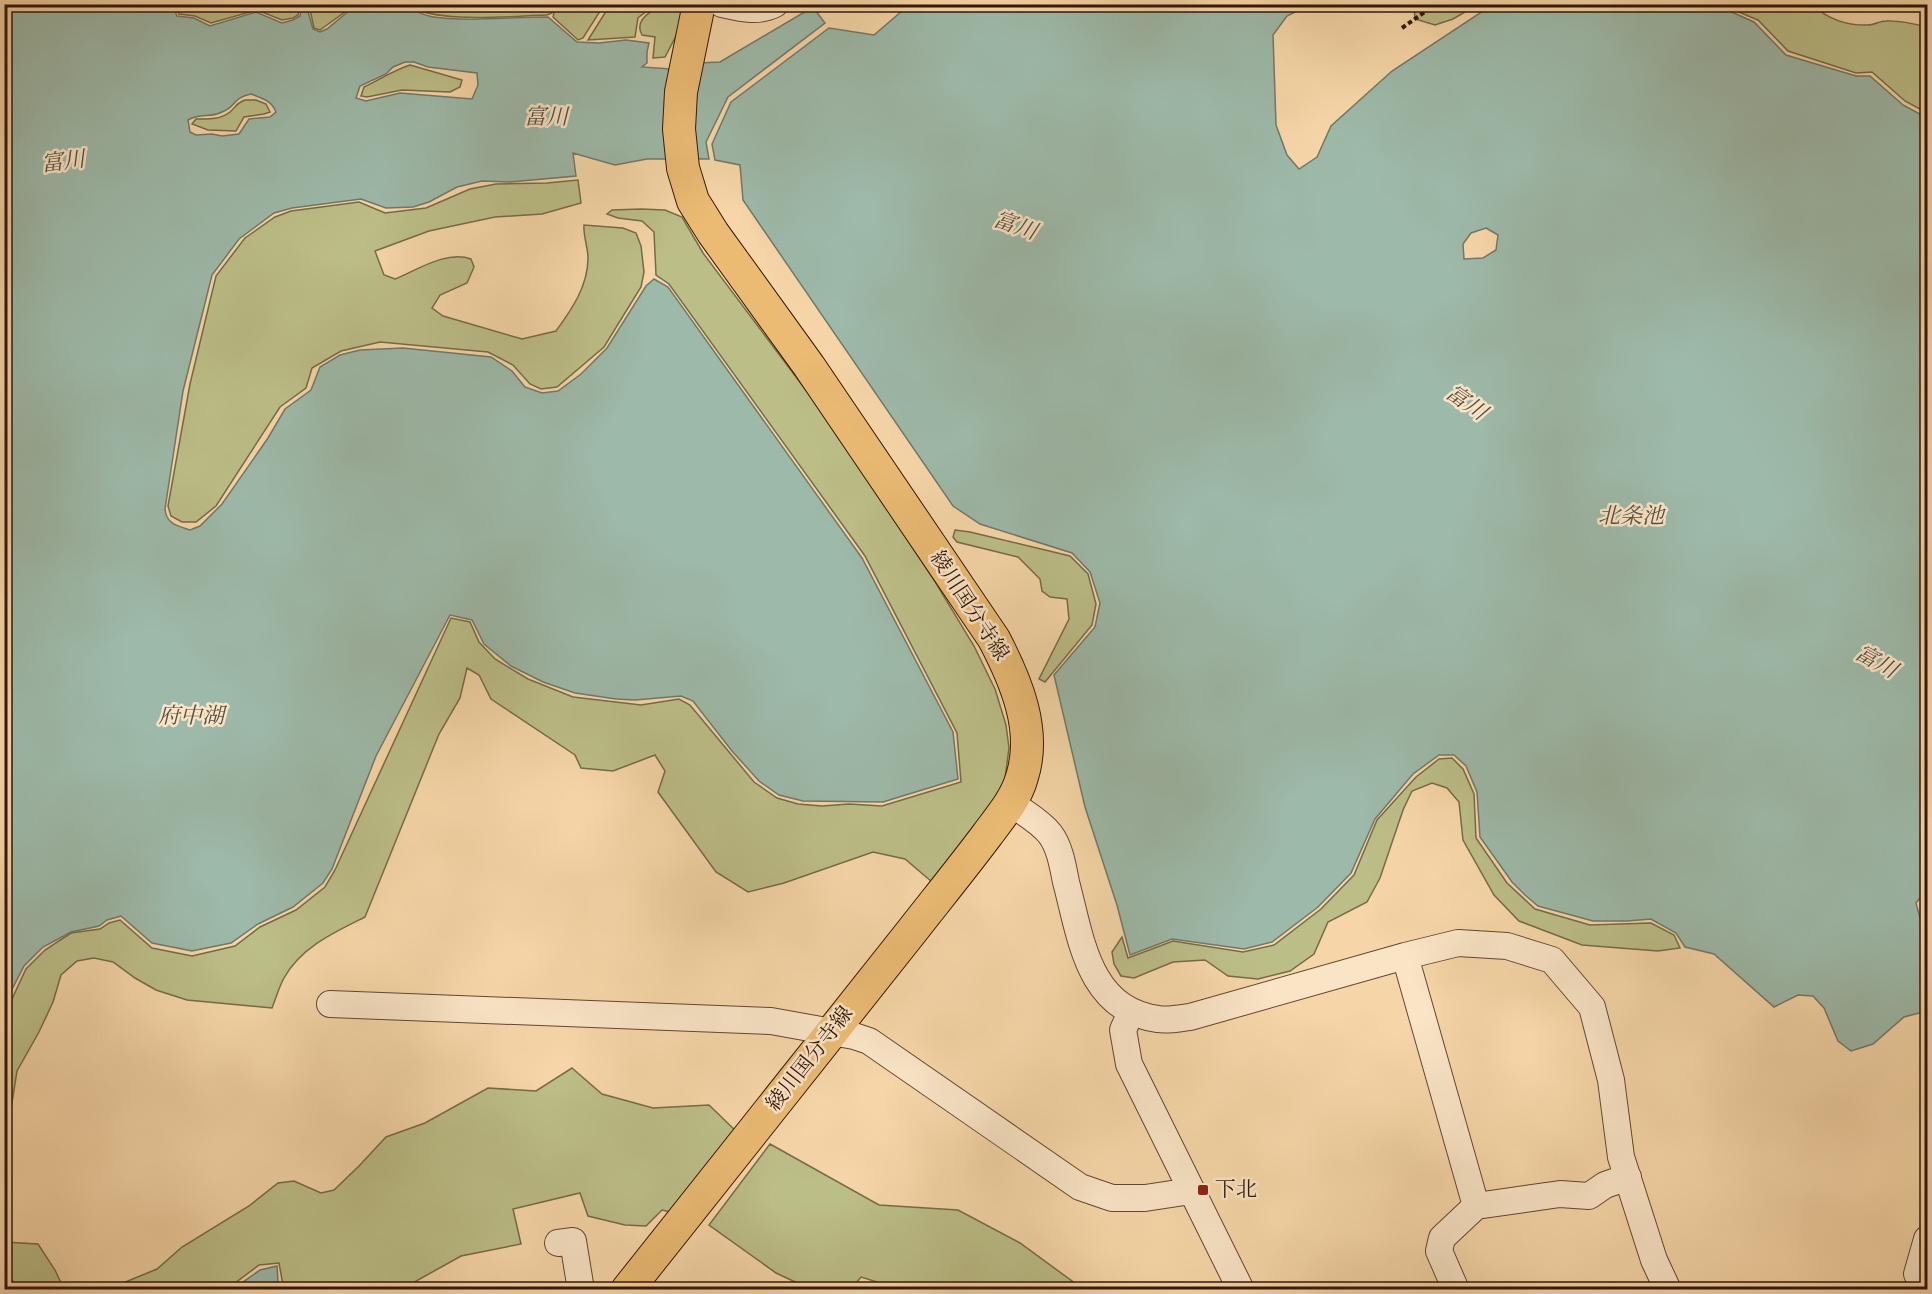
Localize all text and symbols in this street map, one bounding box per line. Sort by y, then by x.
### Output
water label: 富川 [524,104,570,131]
water label: 富川 [40,146,88,178]
water label: 富川 [990,206,1042,247]
water label: 富川 [1440,379,1493,428]
water label: 北条池 [1598,503,1667,530]
street label: 綾川国分寺線 [924,546,1014,666]
water label: 富川 [1850,640,1904,685]
water label: 府中湖 [158,703,228,730]
street label: 綾川国分寺線 [761,1001,859,1117]
place label: 下北 [1215,1177,1257,1203]
marker: 下北 [1196,1183,1210,1197]

